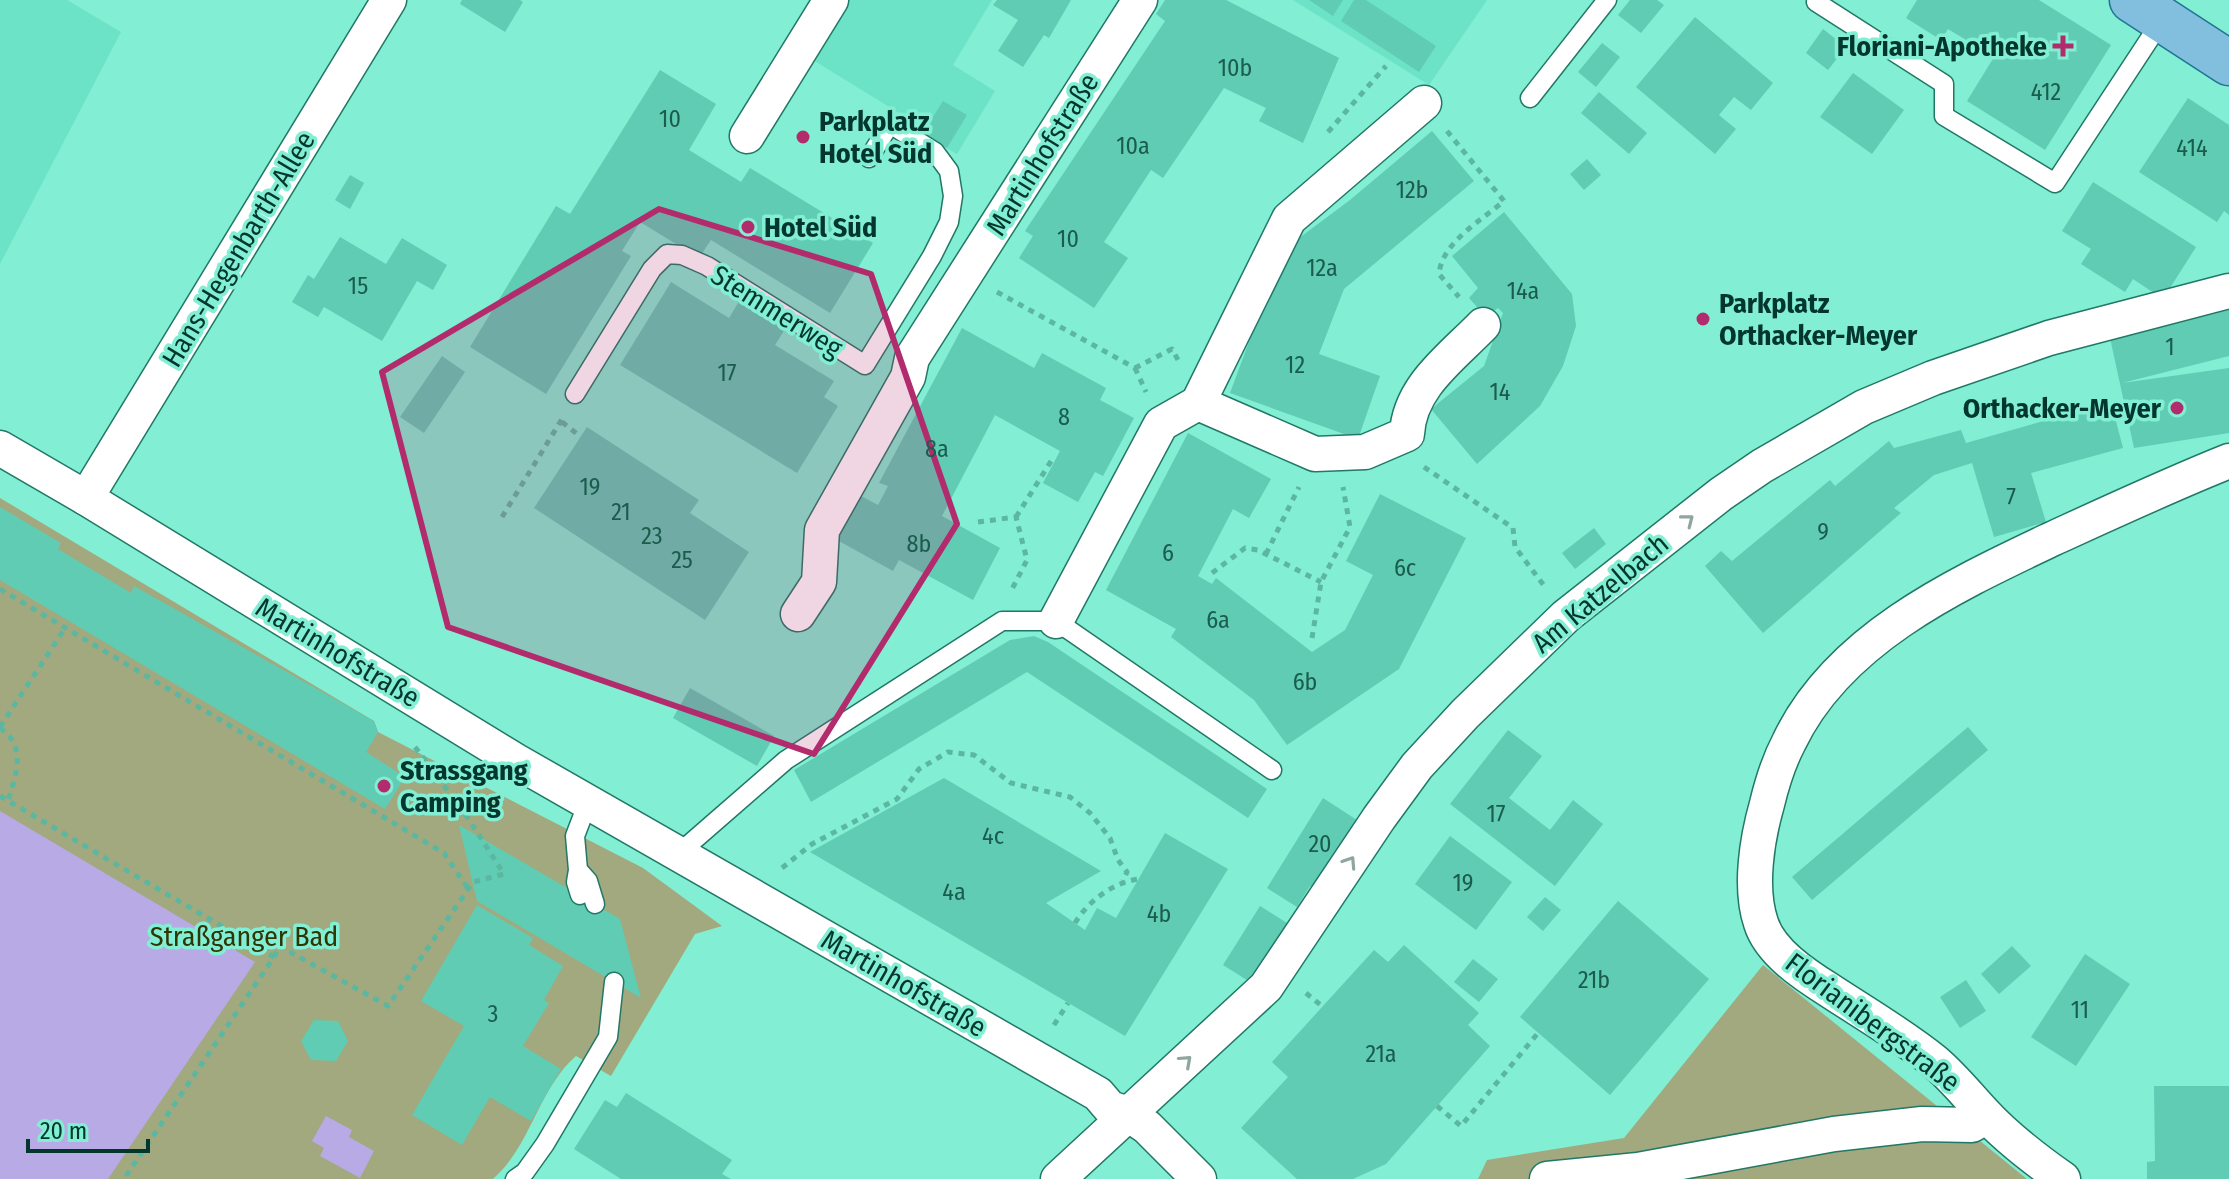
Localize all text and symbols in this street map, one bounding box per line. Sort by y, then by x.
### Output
place label: Floriani-Apotheke [1837,30,2047,63]
marker: Floriani-Apotheke [2054,37,2072,55]
house number: 10b [1218,54,1252,82]
street label: Martinhofstraße [979,67,1105,241]
house number: 412 [2031,78,2061,106]
house number: 10 [659,105,681,133]
place label: Parkplatz Hotel Süd [819,105,932,170]
street label: Hans-Hegenbarth-Allee [155,126,322,373]
marker: Parkplatz Hotel Süd [794,128,812,146]
house number: 10a [1116,132,1150,160]
house number: 414 [2176,134,2208,162]
house number: 12b [1396,176,1428,204]
place label: Hotel Süd [764,211,877,244]
marker: Hotel Süd [739,218,757,236]
house number: 10 [1057,225,1079,253]
house number: 12a [1306,254,1338,282]
street label: Stemmerweg [705,258,849,365]
house number: 15 [348,272,368,300]
house number: 14a [1507,277,1539,305]
place label: Parkplatz Orthacker-Meyer [1719,287,1918,352]
marker: Parkplatz Orthacker-Meyer [1694,310,1712,328]
house number: 1 [2165,333,2175,361]
house number: 12 [1285,351,1305,379]
house number: 17 [717,359,737,387]
house number: 14 [1490,378,1510,406]
place label: Orthacker-Meyer [1963,392,2162,425]
marker: Orthacker-Meyer [2168,399,2186,417]
house number: 8 [1058,403,1070,431]
house number: 8a [925,435,949,463]
house number: 19 [579,473,601,501]
house number: 7 [2006,483,2016,511]
house number: 21 [611,498,631,526]
one-way arrow [1679,515,1694,529]
house number: 9 [1817,518,1829,546]
house number: 23 [641,522,663,550]
street label: Am Katzelbach [1526,527,1675,660]
house number: 8b [907,530,931,558]
house number: 6 [1162,539,1174,567]
house number: 25 [671,546,693,574]
house number: 6c [1394,554,1416,582]
street label: Martinhofstraße [250,591,425,714]
house number: 6a [1206,606,1230,634]
house number: 6b [1293,668,1317,696]
place label: Strassgang Camping [400,754,528,819]
marker: Strassgang Camping [375,777,393,795]
house number: 17 [1486,800,1506,828]
house number: 4c [982,822,1004,850]
house number: 20 [1308,830,1332,858]
one-way arrow [1341,856,1356,871]
house number: 19 [1452,869,1474,897]
house number: 4a [942,878,966,906]
house number: 4b [1147,900,1171,928]
park label: Straßganger Bad [150,920,338,953]
street label: Martinhofstraße [815,923,992,1044]
street label: Florianibergstraße [1779,946,1966,1099]
house number: 21b [1578,966,1610,994]
house number: 11 [2071,996,2089,1024]
house number: 3 [488,1000,498,1028]
house number: 21a [1365,1040,1397,1068]
one-way arrow [1176,1056,1191,1071]
scale bar [28,1103,148,1153]
text: 20 m [40,1117,87,1145]

